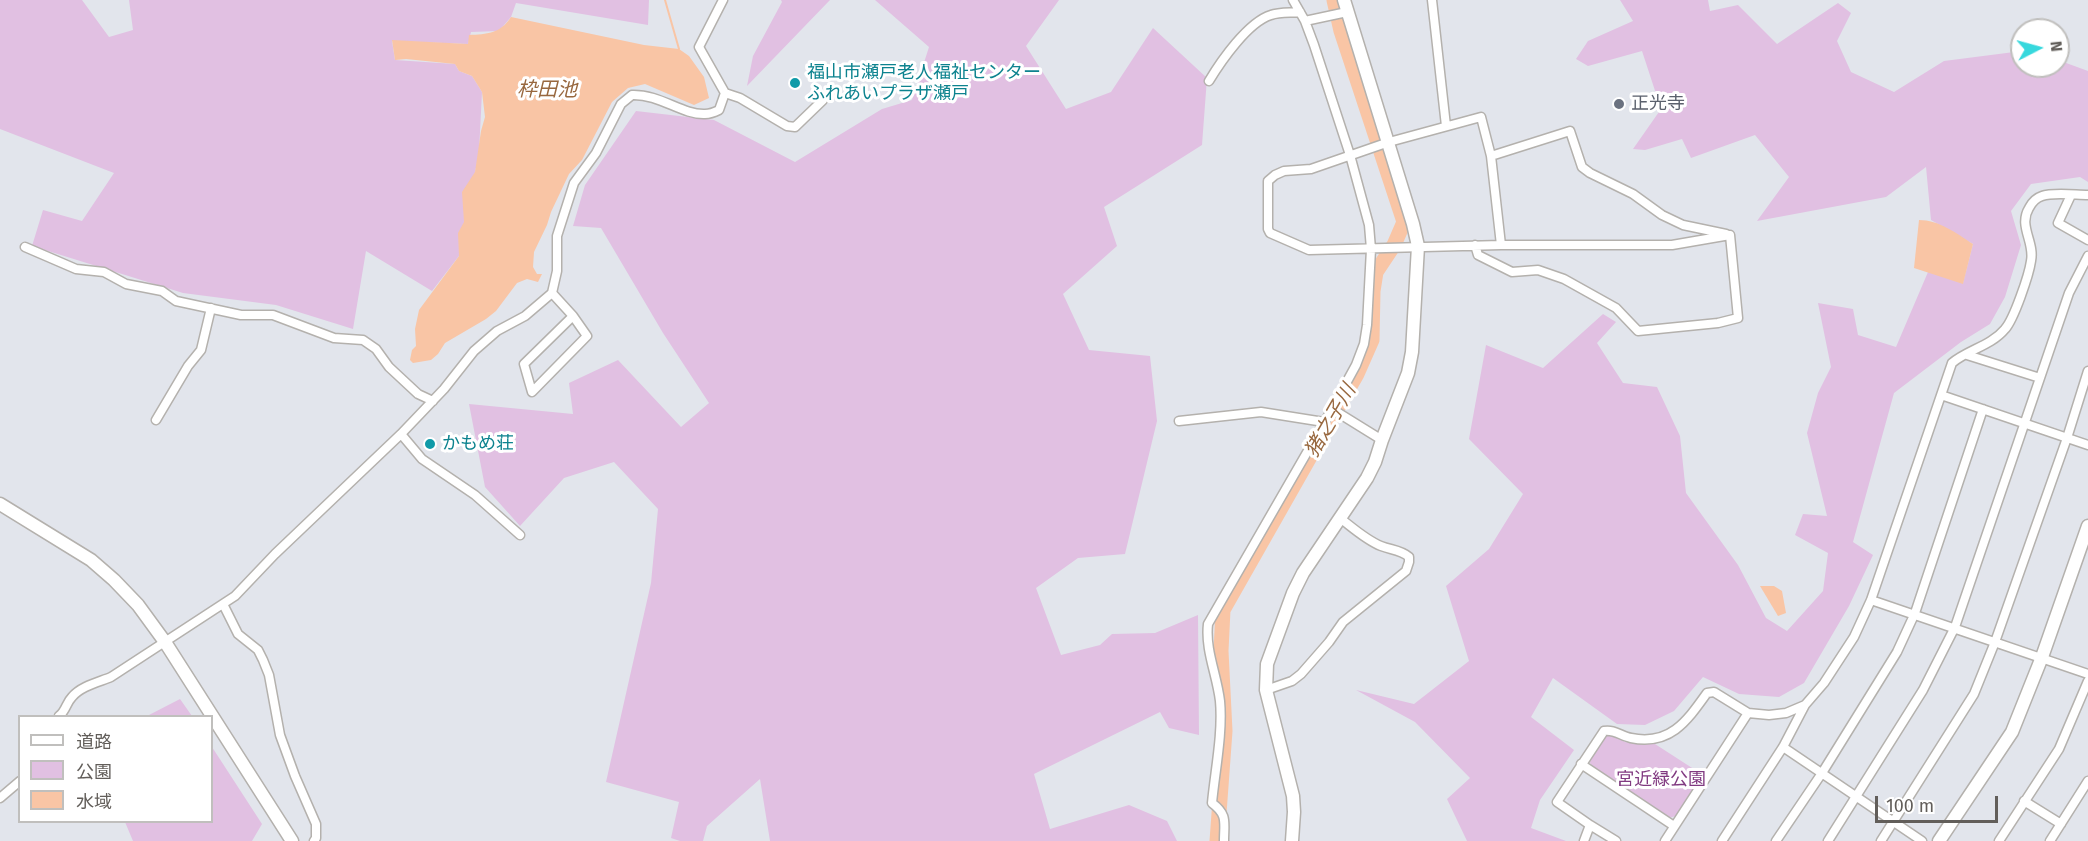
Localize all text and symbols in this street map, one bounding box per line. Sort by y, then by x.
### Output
north arrow [2010,18,2070,78]
text: N [2046,40,2066,53]
place label: 福山市瀬戸老人福祉センター ふれあいプラザ瀬戸 [807,62,1041,104]
marker: 福山市瀬戸老人福祉センター ふれあいプラザ瀬戸 [788,76,802,90]
water label: 枠田池 [517,78,577,102]
place label: 正光寺 [1631,93,1685,115]
marker: 正光寺 [1612,97,1626,111]
water label: 猪之子川 [1301,380,1361,462]
place label: かもめ荘 [442,433,514,455]
marker: かもめ荘 [423,437,437,451]
legend [18,715,213,823]
text: 道路 [76,731,112,753]
text: 公園 [76,761,112,783]
park label: 宮近緑公園 [1616,769,1706,791]
scale bar [1878,784,2001,822]
text: 水域 [76,791,112,813]
text: 100 m [1886,795,1934,817]

